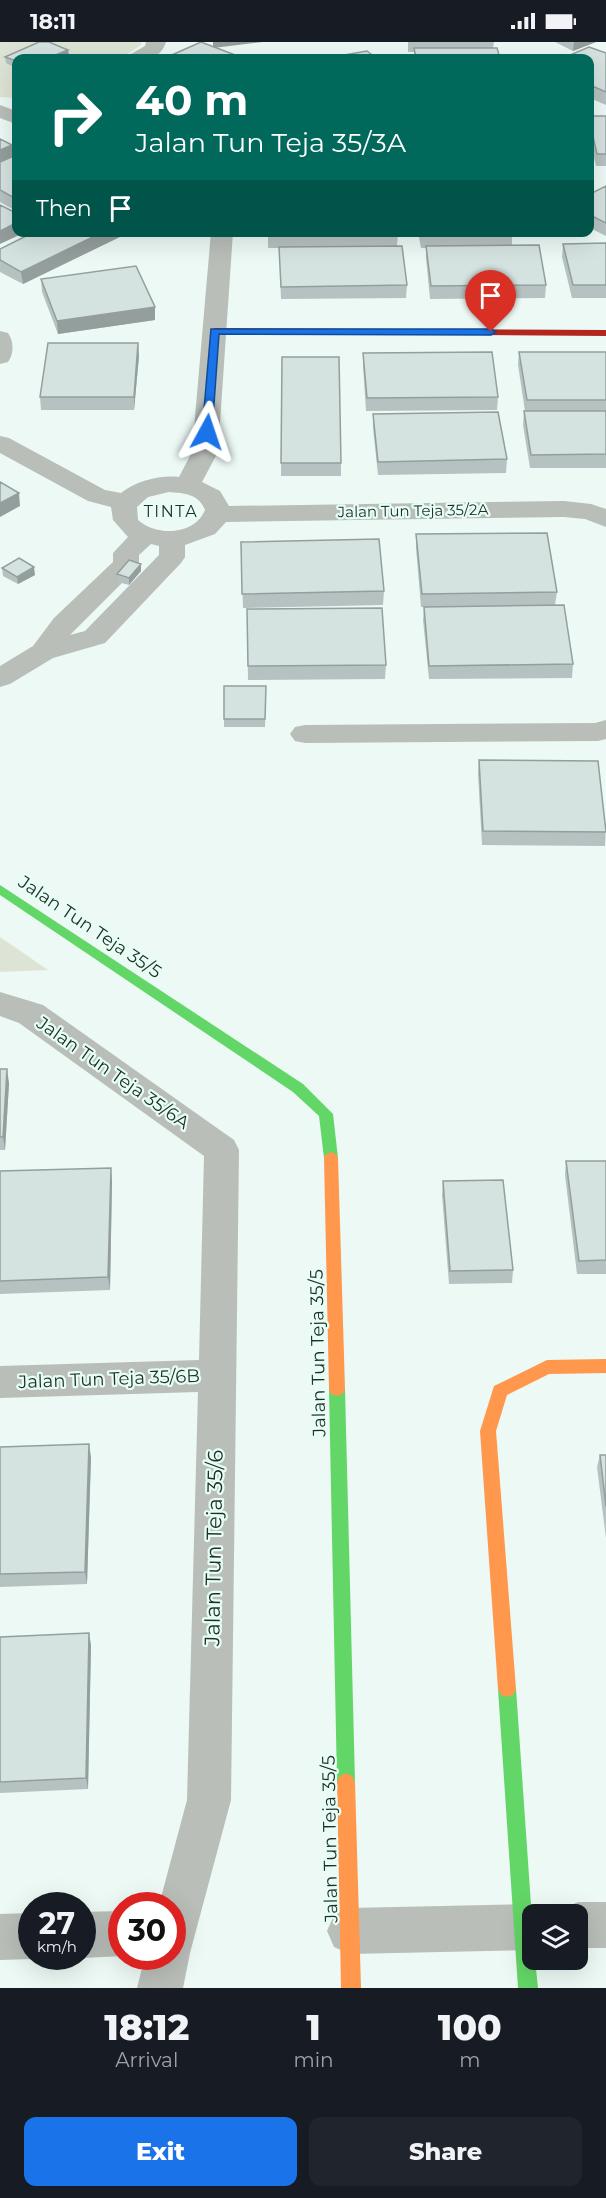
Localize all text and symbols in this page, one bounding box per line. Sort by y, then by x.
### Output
text: 18:11 [30,8,76,35]
text: 40 m [135,74,248,126]
icon: right [36,78,114,156]
text: Jalan Tun Teja 35/3A [135,126,406,159]
icon: arrive [104,192,137,225]
text: Then [36,195,92,222]
pin [465,270,516,332]
icon: arrive [474,279,507,312]
position arrow [175,400,239,464]
street label: Jalan Tun Teja 35/2A [337,500,489,521]
district label: TINTA [144,502,198,521]
street label: Jalan Tun Teja 35/5 [13,870,166,983]
street label: Jalan Tun Teja 35/6A [32,1011,194,1134]
street label: Jalan Tun Teja 35/5 [306,1269,330,1438]
street label: Jalan Tun Teja 35/6B [17,1365,200,1393]
street label: Jalan Tun Teja 35/6 [199,1449,228,1647]
street label: Jalan Tun Teja 35/5 [318,1755,342,1924]
speed limit sign: 30 [108,1892,186,1970]
map controls [522,1904,588,1970]
button: layers [522,1904,588,1970]
text: 27 [39,1905,75,1942]
text: km/h [37,1937,77,1956]
text: 18:12 [104,2005,189,2049]
text: 1 [306,2005,321,2049]
text: 100 [438,2005,502,2049]
text: Arrival [115,2048,178,2072]
text: min [293,2048,334,2072]
text: m [459,2048,480,2072]
button: Exit [24,2117,297,2186]
button: Share [309,2117,582,2186]

